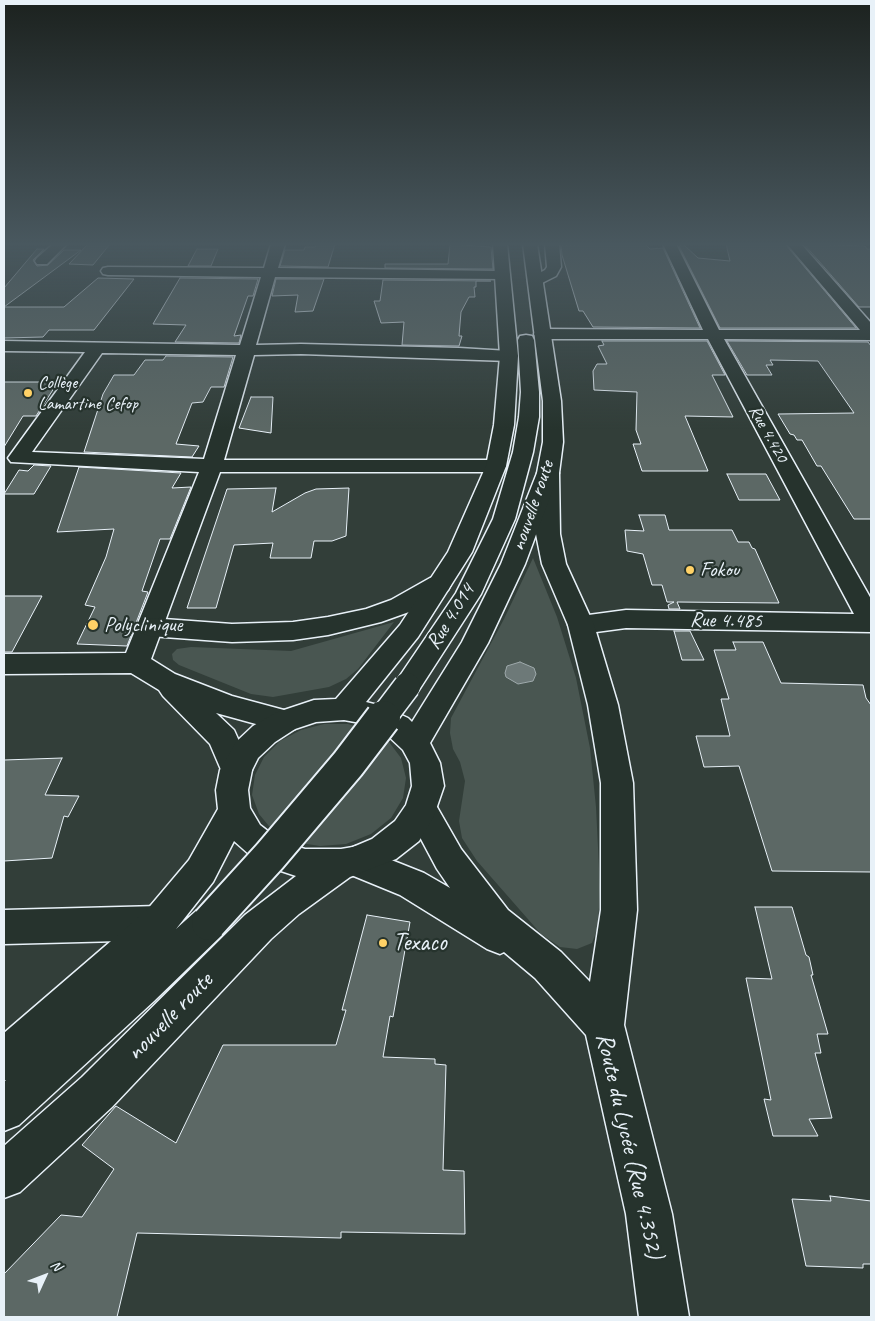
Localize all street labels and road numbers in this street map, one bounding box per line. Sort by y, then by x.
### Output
street label: Rue 4.420 [744,402,792,466]
street label: nouvelle route [506,457,560,555]
street label: Rue 4.014 [421,580,481,654]
street label: Rue 4.485 [690,608,762,634]
street label: nouvelle route [120,966,220,1068]
street label: Route du Lycée (Rue 4.352) [588,1030,670,1262]

